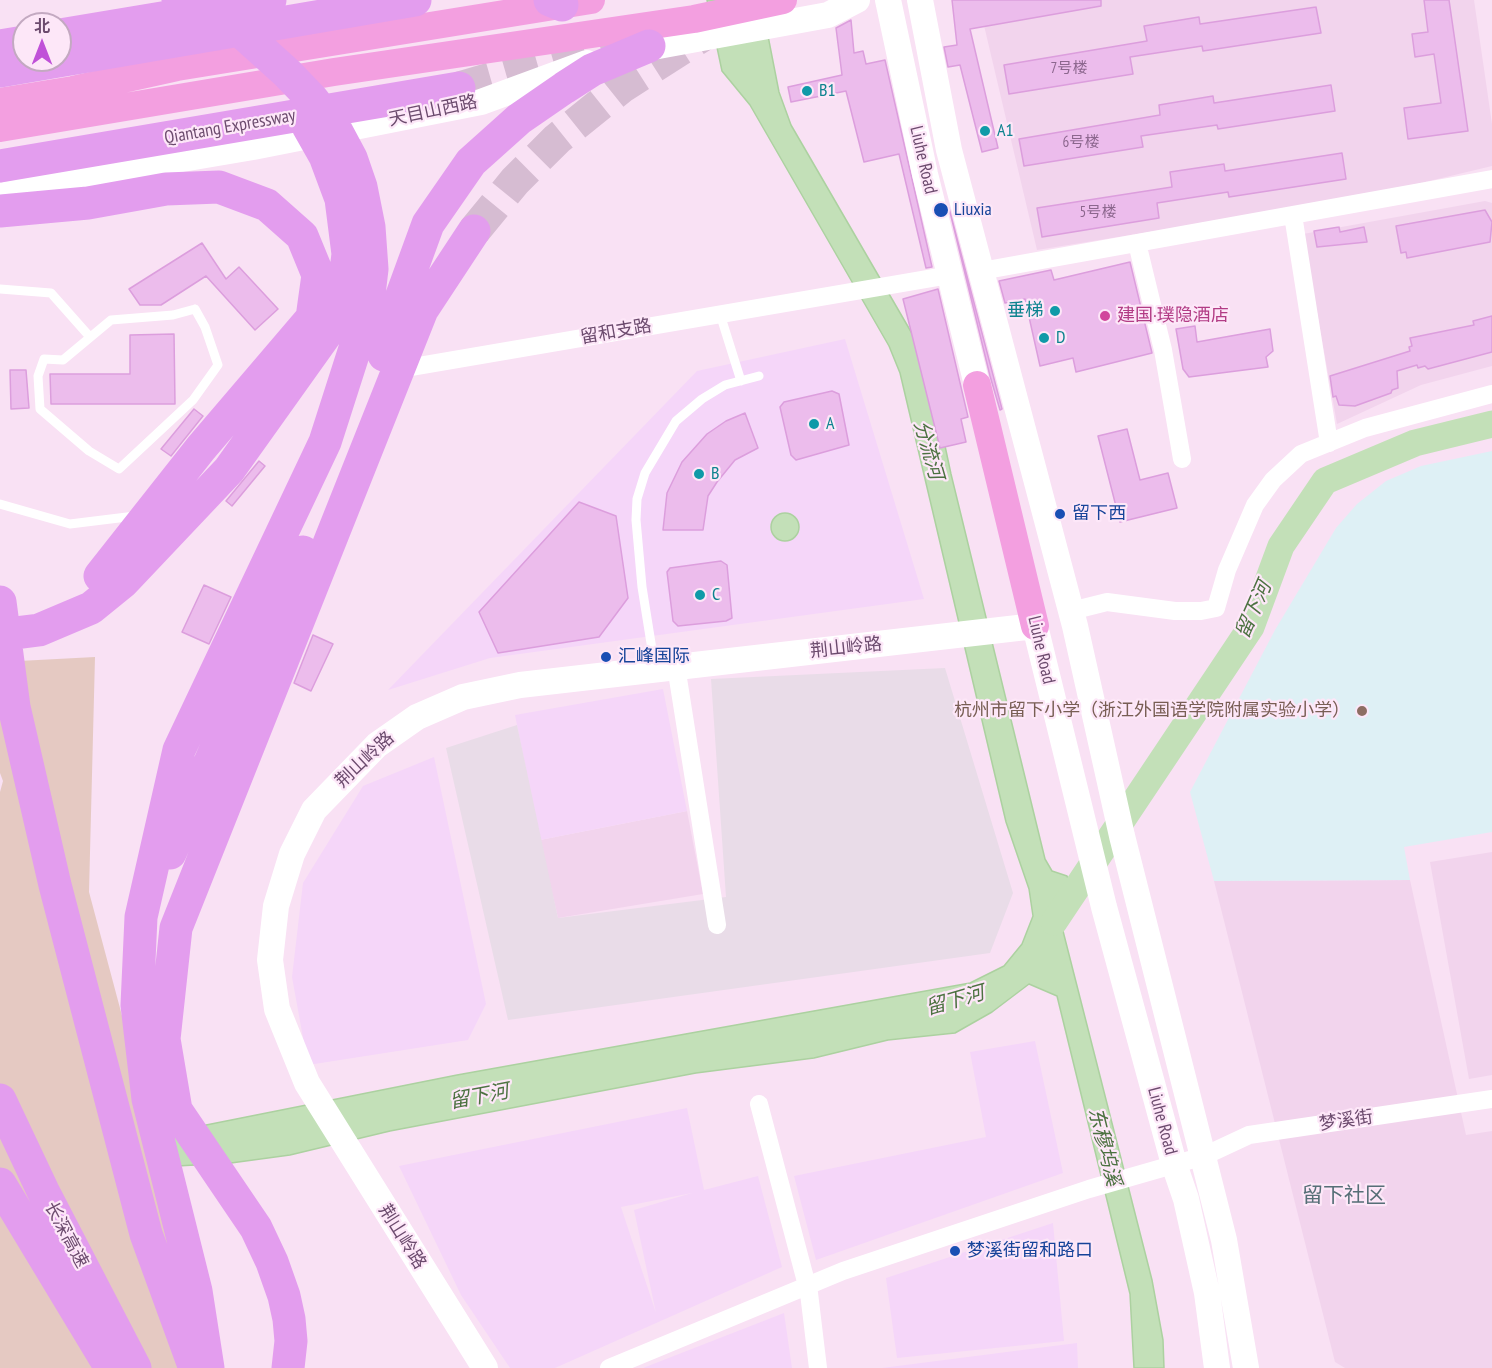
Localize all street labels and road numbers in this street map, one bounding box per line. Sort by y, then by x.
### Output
street label: 天目山西路 [387,91,479,131]
street label: Qiantang Expressway [163,105,297,149]
street label: Liuhe Road [905,124,941,196]
street label: 留和支路 [579,315,653,349]
street label: Liuhe Road [1023,614,1059,686]
street label: 荆山岭路 [809,633,883,663]
street label: 荆山岭路 [331,728,399,792]
street label: Liuhe Road [1143,1085,1181,1157]
street label: 梦溪街 [1318,1107,1374,1135]
street label: 长深高速 [40,1198,92,1272]
street label: 荆山岭路 [374,1201,430,1273]

